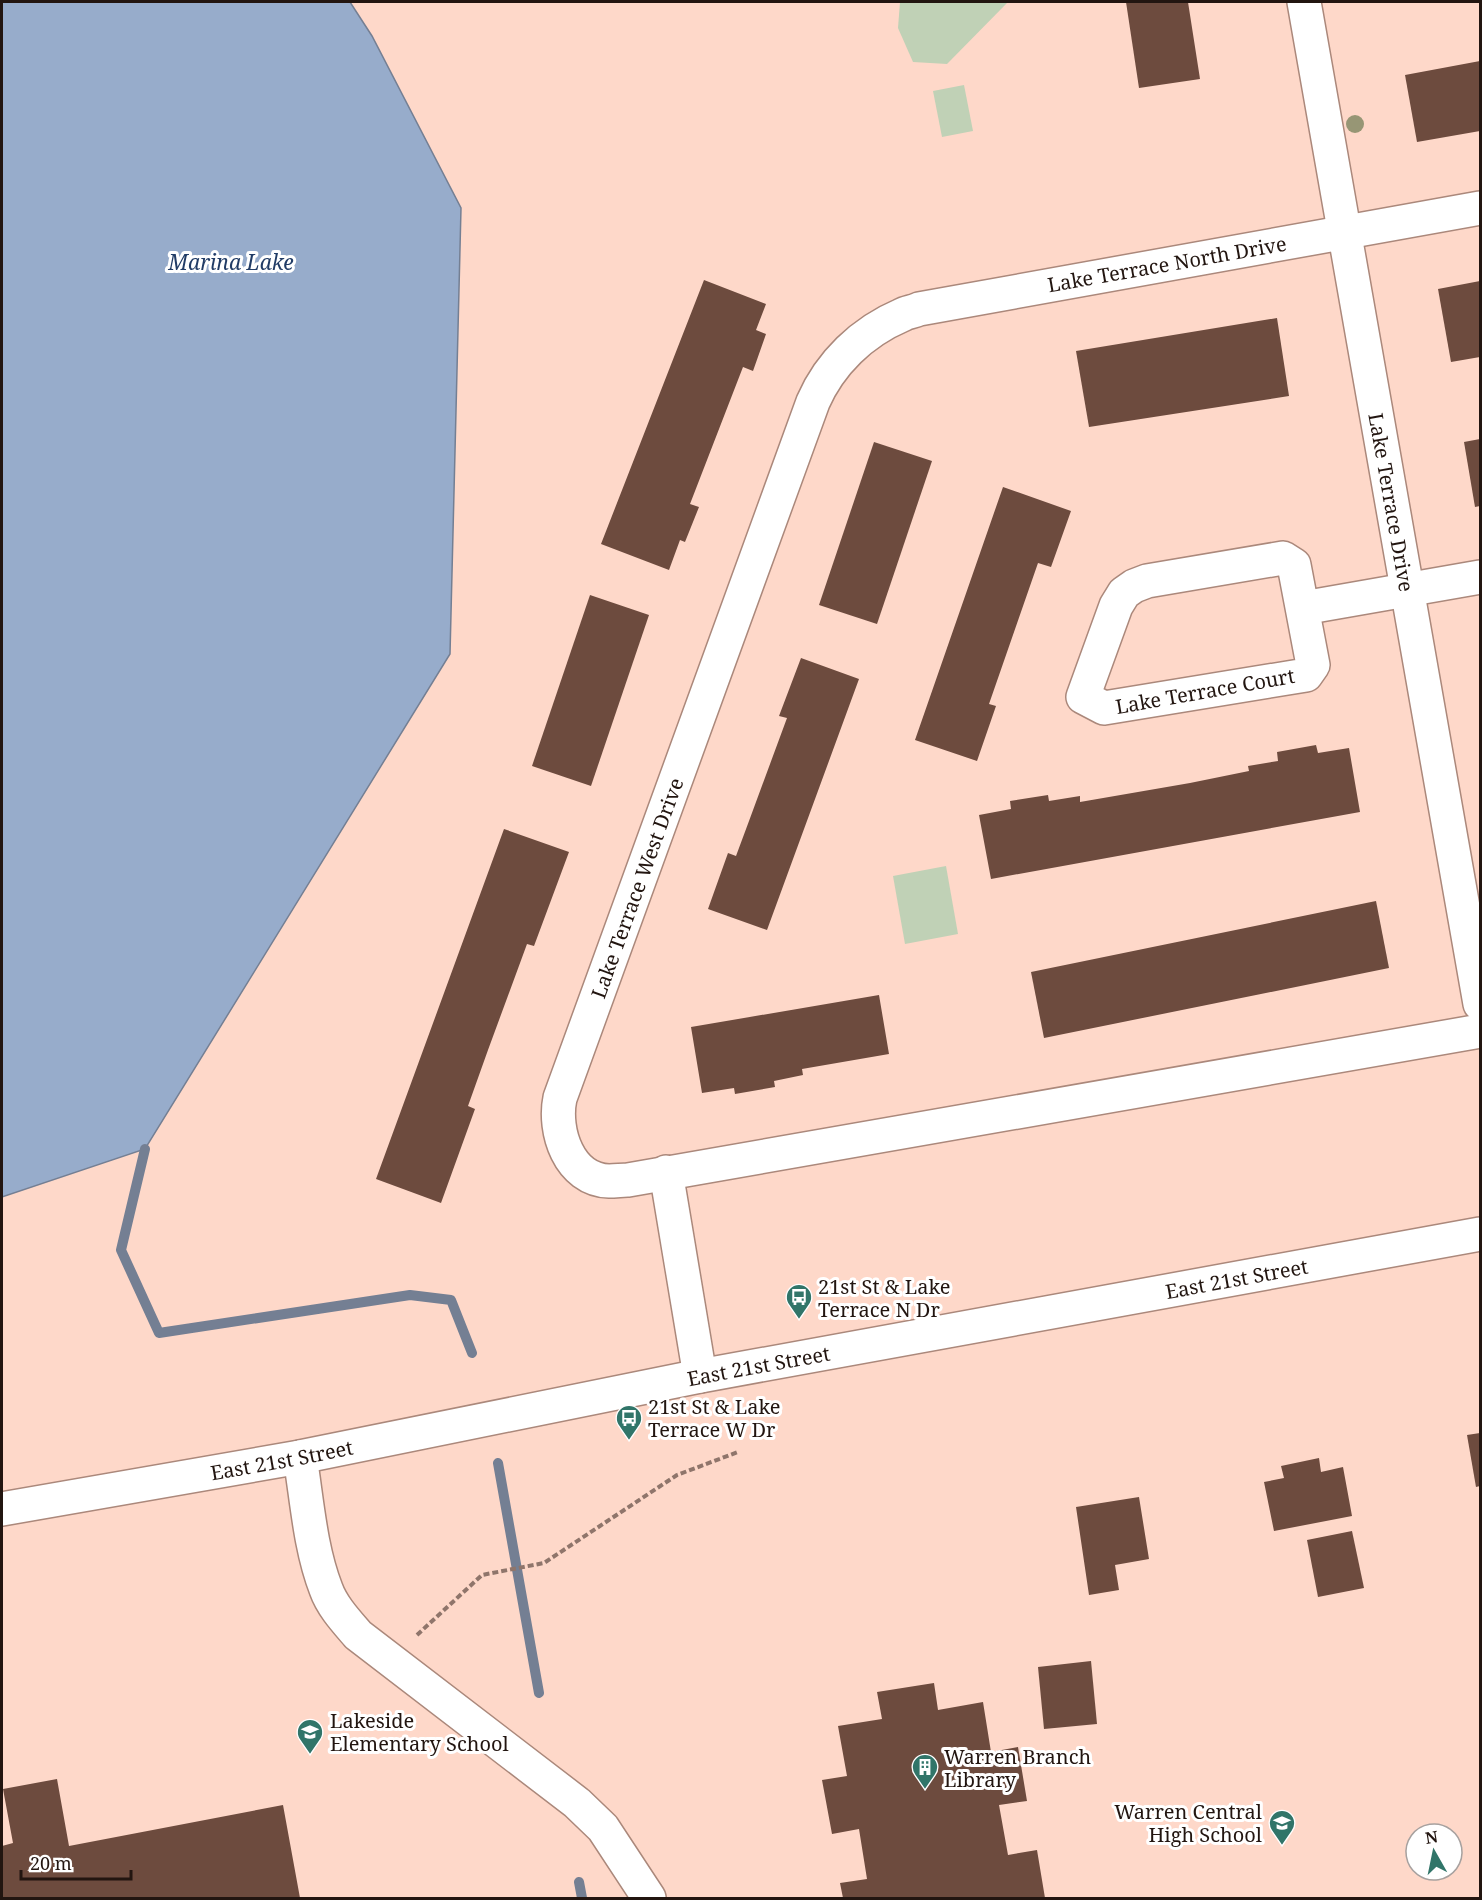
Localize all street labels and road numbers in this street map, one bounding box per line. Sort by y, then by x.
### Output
street label: Lake Terrace North Drive [1045,230,1289,298]
street label: Lake Terrace Drive [1363,411,1421,594]
street label: Lake Terrace Court [1113,662,1297,720]
street label: Lake Terrace West Drive [585,774,689,1002]
street label: East 21st Street [1163,1252,1310,1305]
street label: East 21st Street [685,1339,832,1392]
street label: East 21st Street [208,1433,355,1486]

